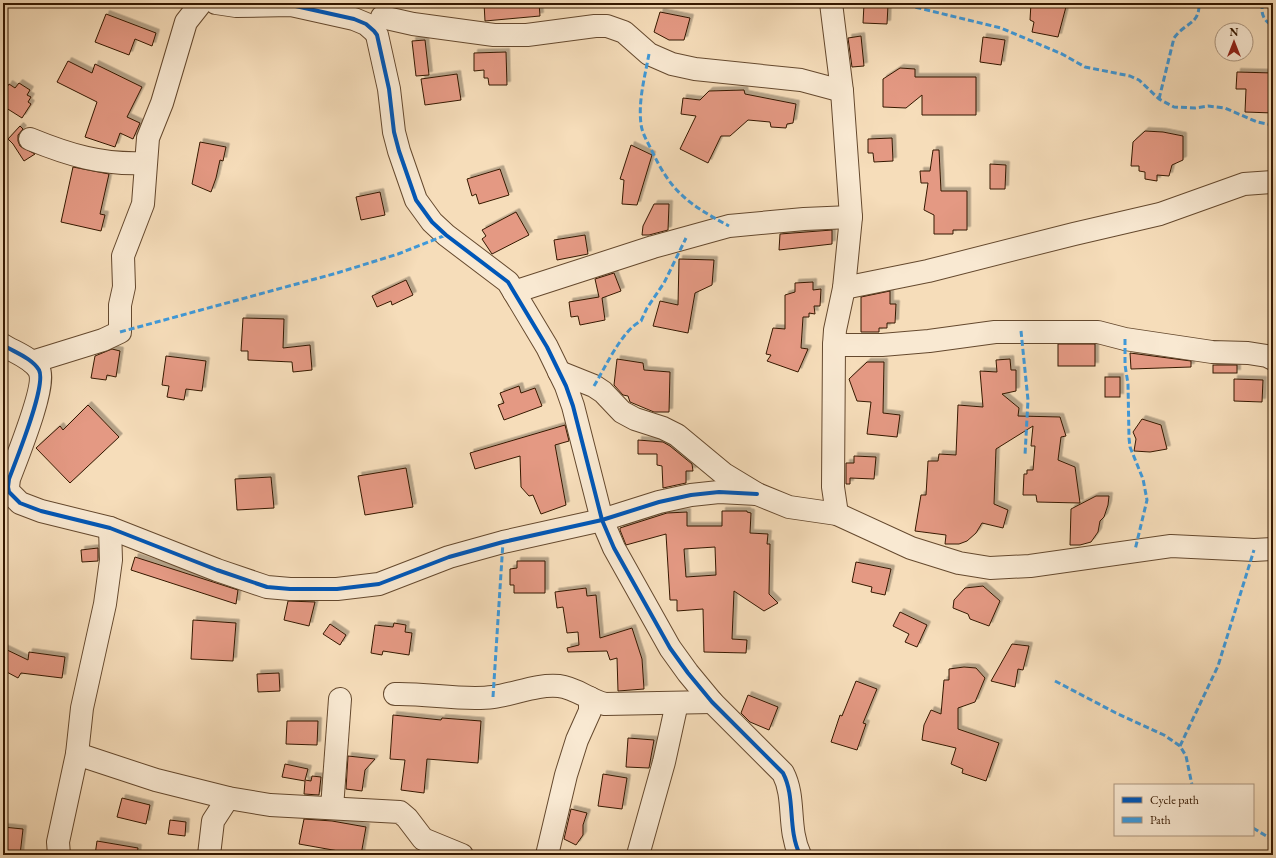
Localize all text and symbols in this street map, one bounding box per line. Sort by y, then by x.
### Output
north arrow [1214,22,1254,62]
text: N [1230,25,1239,39]
legend [1114,784,1254,836]
text: Cycle path [1150,792,1199,808]
text: Path [1150,812,1171,828]

